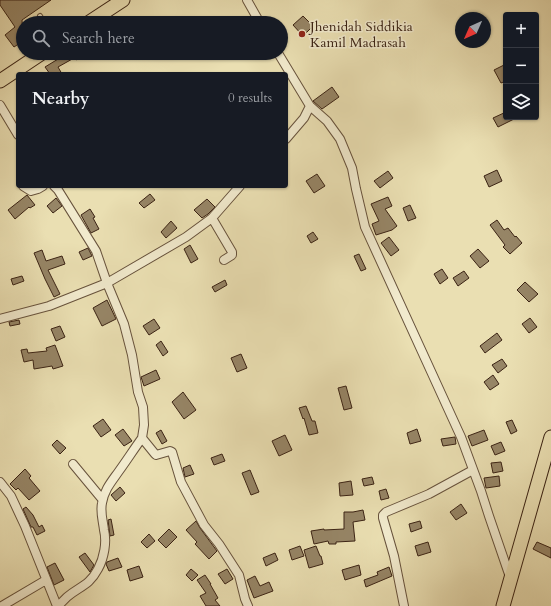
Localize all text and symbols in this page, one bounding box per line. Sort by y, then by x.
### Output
north arrow [455,12,491,48]
map controls [503,12,539,120]
button: + [503,12,539,48]
search box [16,16,288,60]
place label: Jhenidah Siddikia Kamil Madrasah [308,17,413,52]
icon: search [30,27,52,49]
text: Search here [62,28,135,48]
marker: Jhenidah Siddikia Kamil Madrasah [297,29,307,39]
button: − [503,48,539,84]
button: layers [503,84,539,120]
text: Nearby [32,87,89,110]
text: 0 results [228,89,272,107]

